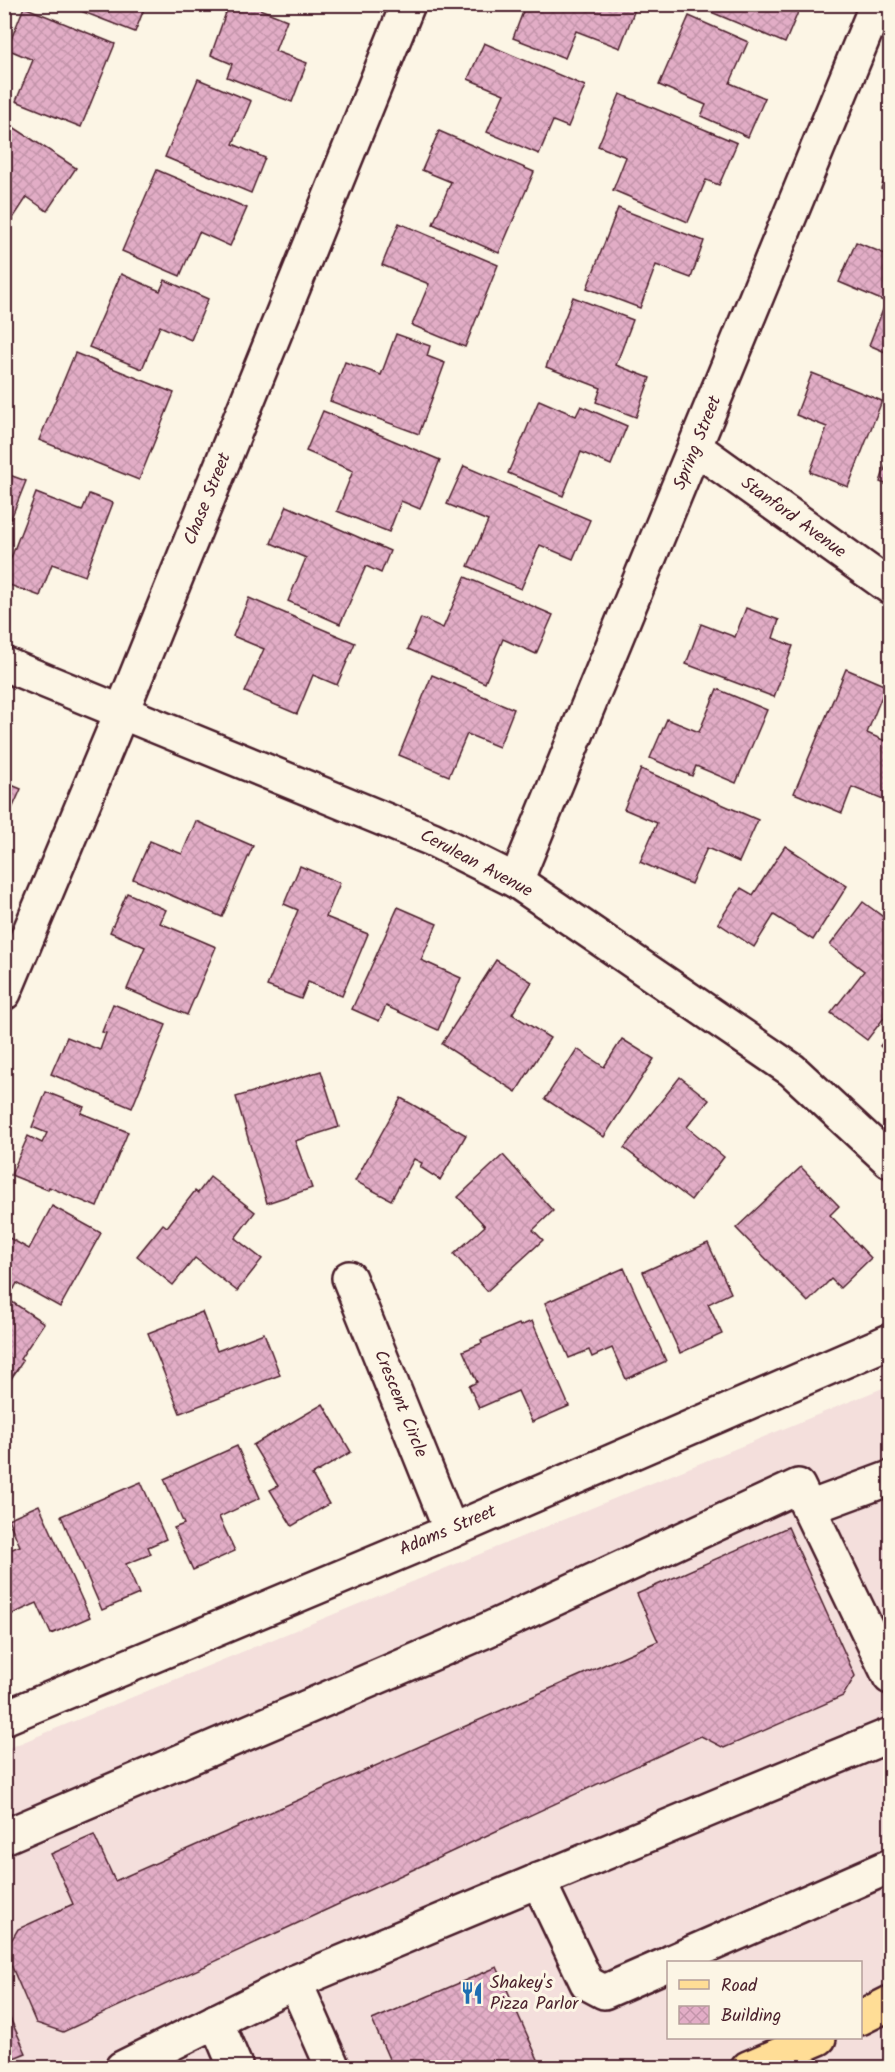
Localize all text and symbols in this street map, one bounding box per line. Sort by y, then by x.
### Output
street label: Spring Street [666,391,730,495]
street label: Chase Street [176,447,240,550]
street label: Stanford Avenue [734,470,852,566]
street label: Cerulean Avenue [414,822,538,906]
street label: Crescent Circle [365,1346,435,1462]
street label: Adams Street [395,1497,502,1565]
legend [667,1961,862,2039]
place label: Shakey's Pizza Parlor [490,1969,579,2019]
text: Road [721,1972,758,2001]
restaurant icon: Shakey's Pizza Parlor [459,1980,485,2006]
text: Building [721,2002,781,2031]

